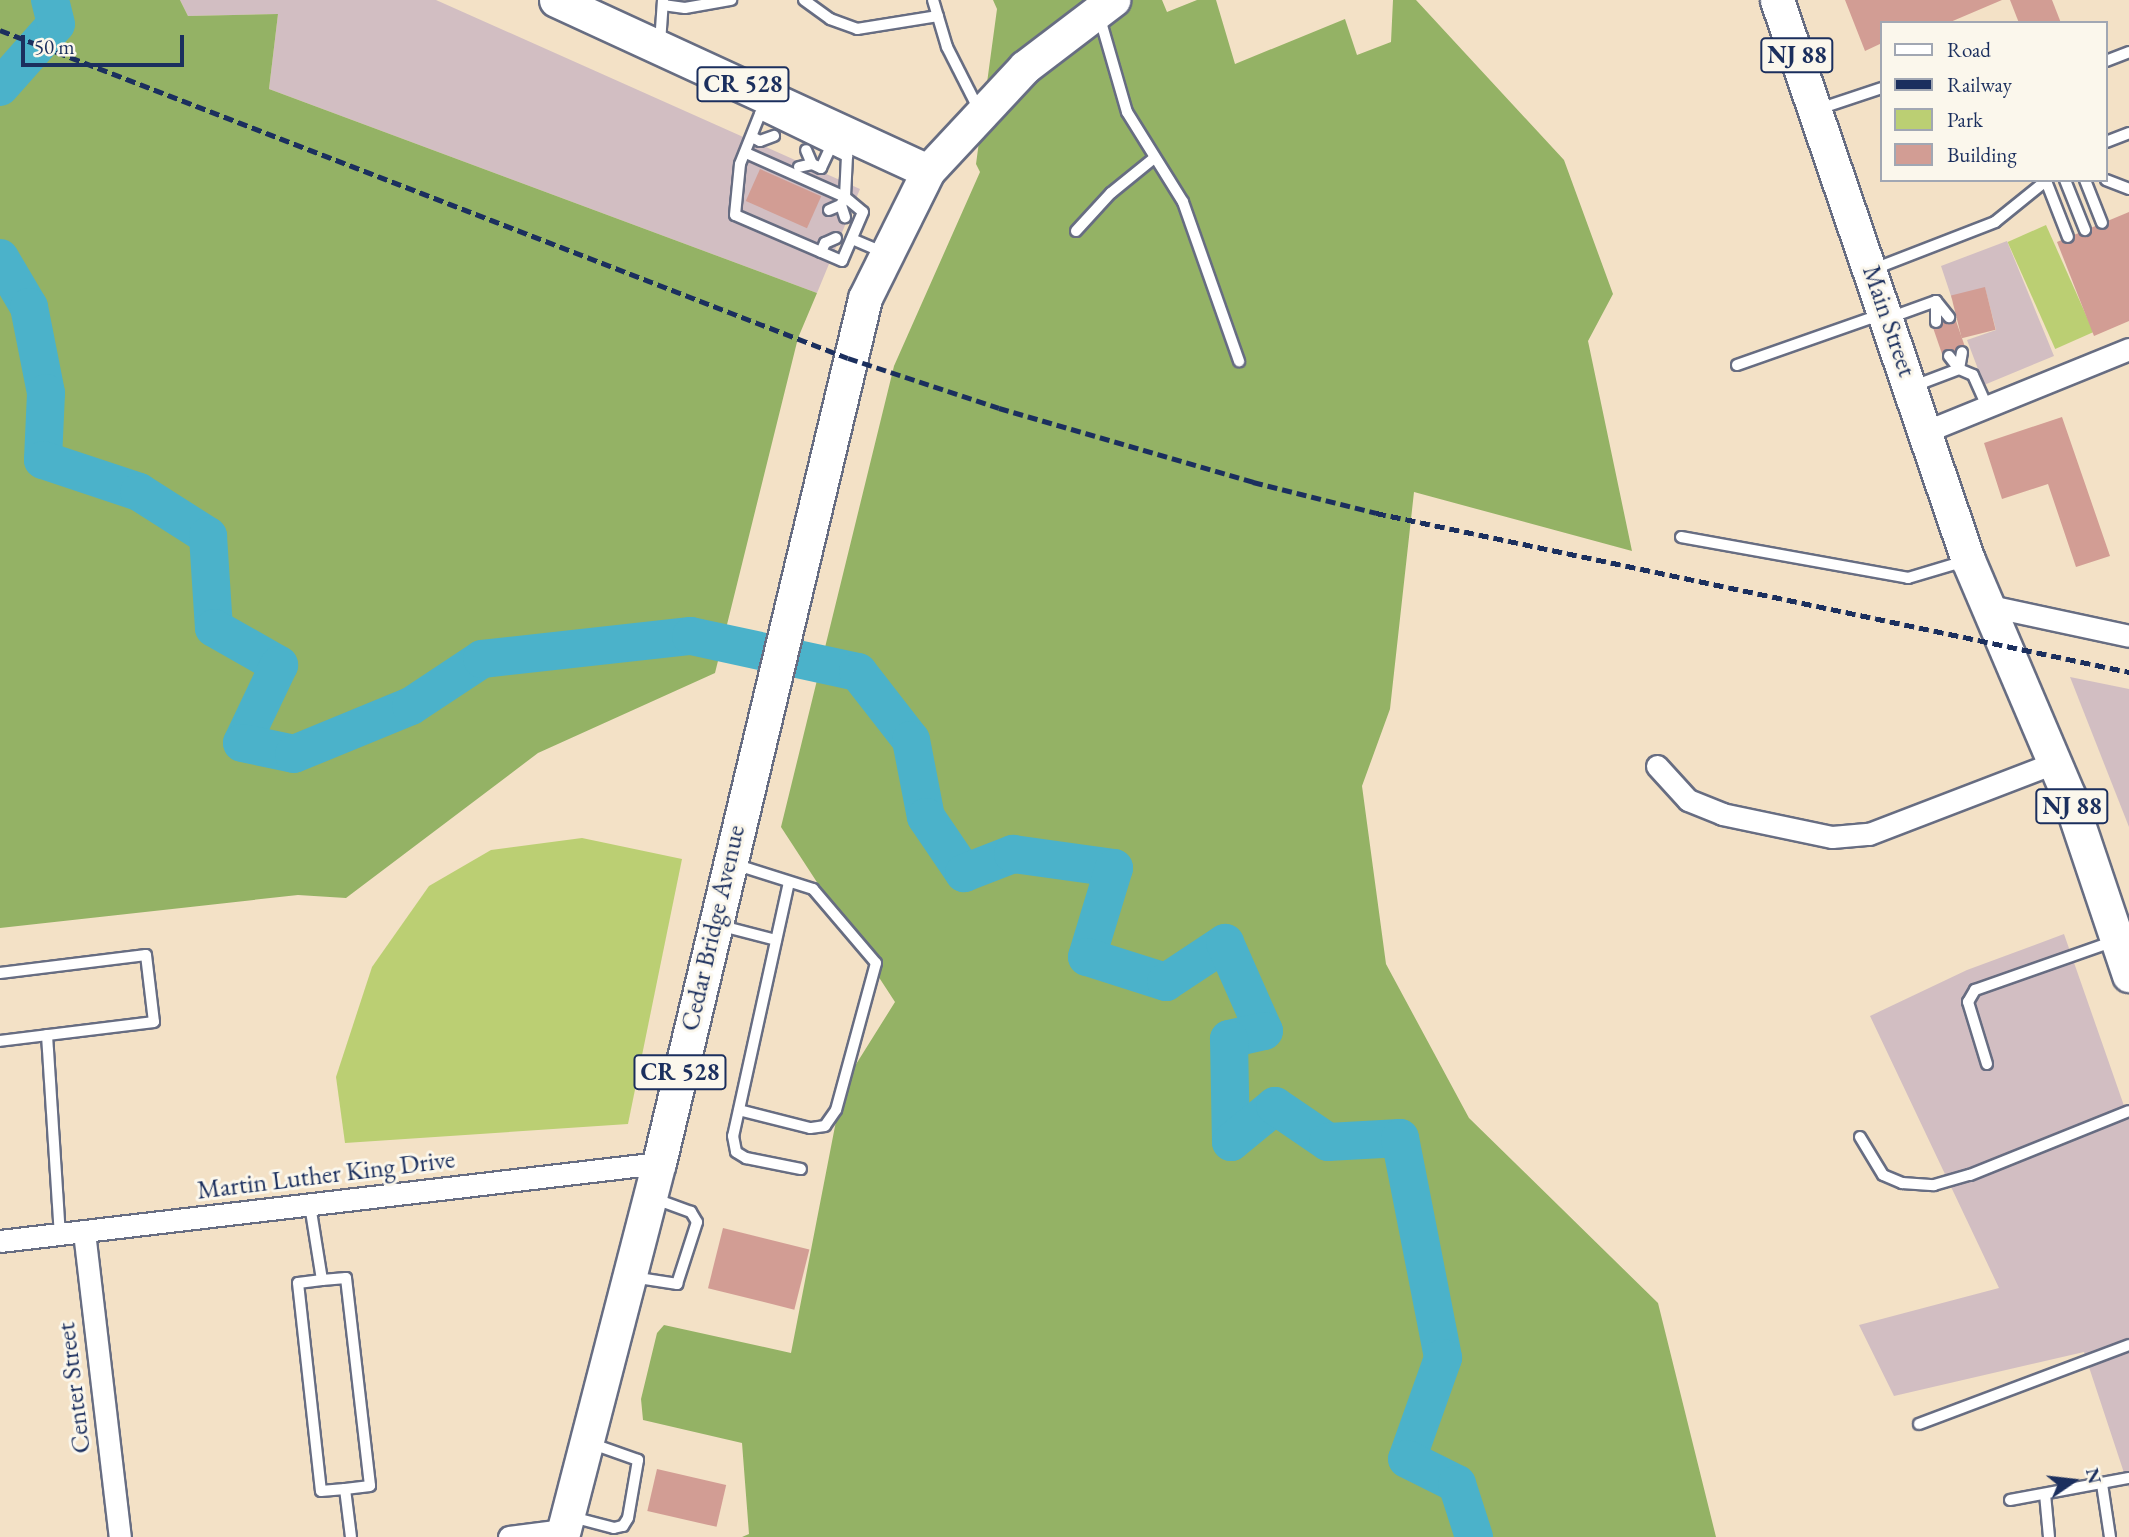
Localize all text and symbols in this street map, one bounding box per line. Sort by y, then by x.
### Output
scale bar [24,21,187,65]
legend [1881,21,2108,182]
text: 50 m [34,33,75,60]
road number: NJ 88 [1760,34,1834,76]
text: Road [1947,36,1991,63]
road number: CR 528 [696,64,790,104]
text: Railway [1947,71,2012,98]
text: Park [1947,106,1983,133]
text: Building [1947,141,2017,168]
street label: Main Street [1855,261,1923,381]
road number: NJ 88 [2035,786,2109,826]
street label: Cedar Bridge Avenue [674,822,752,1034]
road number: CR 528 [633,1052,727,1092]
street label: Martin Luther King Drive [195,1144,457,1206]
street label: Center Street [50,1321,98,1455]
north arrow [2038,1446,2108,1516]
text: N [2080,1465,2108,1486]

